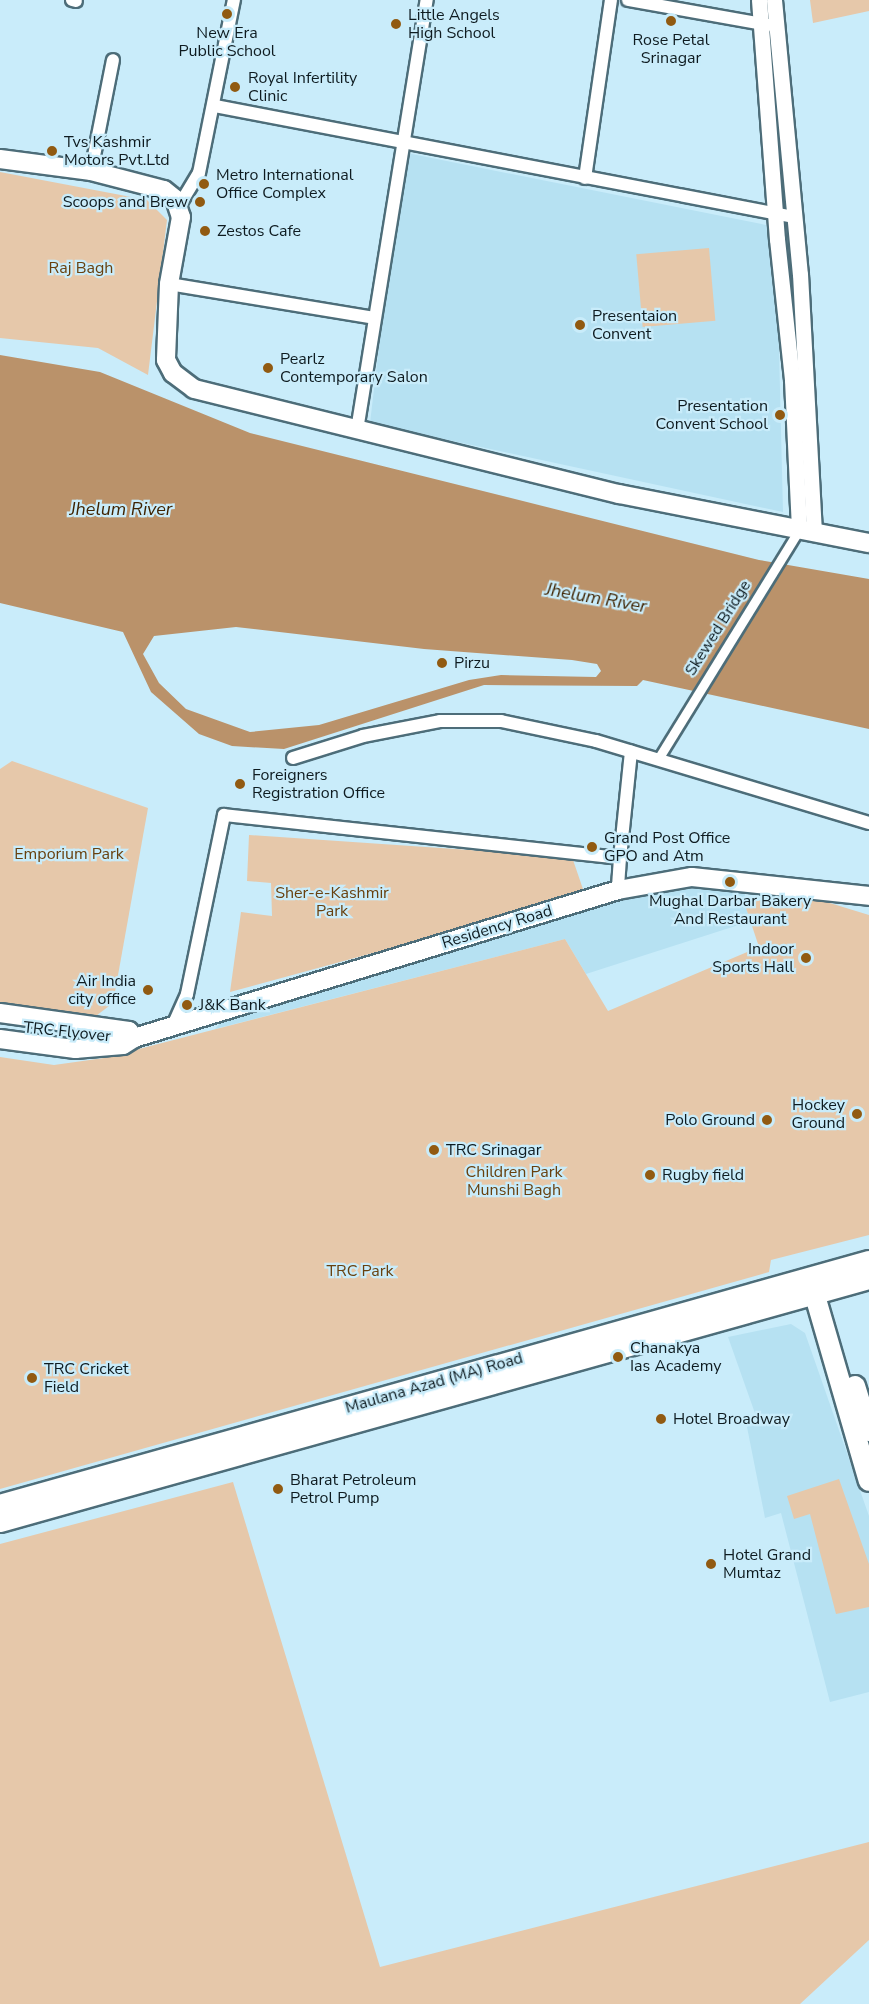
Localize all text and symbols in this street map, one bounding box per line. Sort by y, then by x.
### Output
place label: Little Angels High School [408,5,500,43]
marker: New Era Public School [220,7,234,21]
marker: Rose Petal Srinagar [664,14,678,28]
marker: Little Angels High School [389,17,403,31]
place label: New Era Public School [178,23,276,61]
place label: Rose Petal Srinagar [633,30,709,68]
place label: Royal Infertility Clinic [248,68,357,106]
marker: Royal Infertility Clinic [226,78,244,96]
place label: Tvs Kashmir Motors Pvt.Ltd [64,132,169,170]
marker: Tvs Kashmir Motors Pvt.Ltd [45,144,59,158]
place label: Metro International Office Complex [216,165,353,203]
marker: Metro International Office Complex [197,177,211,191]
place label: Scoops and Brew [63,192,188,212]
marker: Scoops and Brew [193,195,207,209]
place label: Zestos Cafe [217,221,301,241]
marker: Zestos Cafe [198,224,212,238]
park label: Raj Bagh [49,258,113,278]
place label: Presentaion Convent [592,306,677,344]
marker: Presentaion Convent [573,318,587,332]
place label: Pearlz Contemporary Salon [280,349,428,387]
marker: Pearlz Contemporary Salon [261,361,275,375]
place label: Presentation Convent School [656,396,768,434]
marker: Presentation Convent School [773,408,787,422]
water label: Jhelum River [70,498,172,520]
street label: Skewed Bridge [681,577,755,679]
water label: Jhelum River [544,578,648,618]
place label: Pirzu [454,653,490,673]
marker: Pirzu [435,656,449,670]
place label: Foreigners Registration Office [252,765,385,803]
marker: Foreigners Registration Office [233,777,247,791]
place label: Grand Post Office GPO and Atm [604,828,730,866]
marker: Grand Post Office GPO and Atm [585,840,599,854]
park label: Emporium Park [14,844,124,864]
marker: Mughal Darbar Bakery And Restaurant [723,875,737,889]
park label: Sher-e-Kashmir Park [275,883,389,921]
place label: Mughal Darbar Bakery And Restaurant [649,891,811,929]
street label: Residency Road [439,901,555,953]
place label: Indoor Sports Hall [712,939,794,977]
marker: Indoor Sports Hall [799,951,813,965]
place label: Air India city office [68,971,136,1009]
marker: Air India city office [141,983,155,997]
place label: J&K Bank [199,995,266,1015]
marker: J&K Bank [180,998,194,1012]
street label: TRC Flyover [22,1018,112,1046]
place label: Hockey Ground [791,1095,845,1133]
marker: Hockey Ground [850,1107,864,1121]
place label: Polo Ground [665,1110,755,1130]
marker: Polo Ground [760,1113,774,1127]
place label: TRC Srinagar [446,1140,542,1160]
marker: TRC Srinagar [427,1143,441,1157]
park label: Children Park Munshi Bagh [466,1162,562,1200]
place label: Rugby field [662,1165,744,1185]
marker: Rugby field [643,1168,657,1182]
park label: TRC Park [326,1261,394,1281]
place label: Chanakya Ias Academy [630,1338,721,1376]
street label: Maulana Azad (MA) Road [343,1348,525,1418]
marker: Chanakya Ias Academy [611,1350,625,1364]
place label: TRC Cricket Field [44,1359,129,1397]
marker: TRC Cricket Field [25,1371,39,1385]
place label: Hotel Broadway [673,1409,790,1429]
marker: Hotel Broadway [654,1412,668,1426]
place label: Bharat Petroleum Petrol Pump [290,1470,416,1508]
marker: Bharat Petroleum Petrol Pump [271,1482,285,1496]
place label: Hotel Grand Mumtaz [723,1545,811,1583]
marker: Hotel Grand Mumtaz [704,1557,718,1571]

